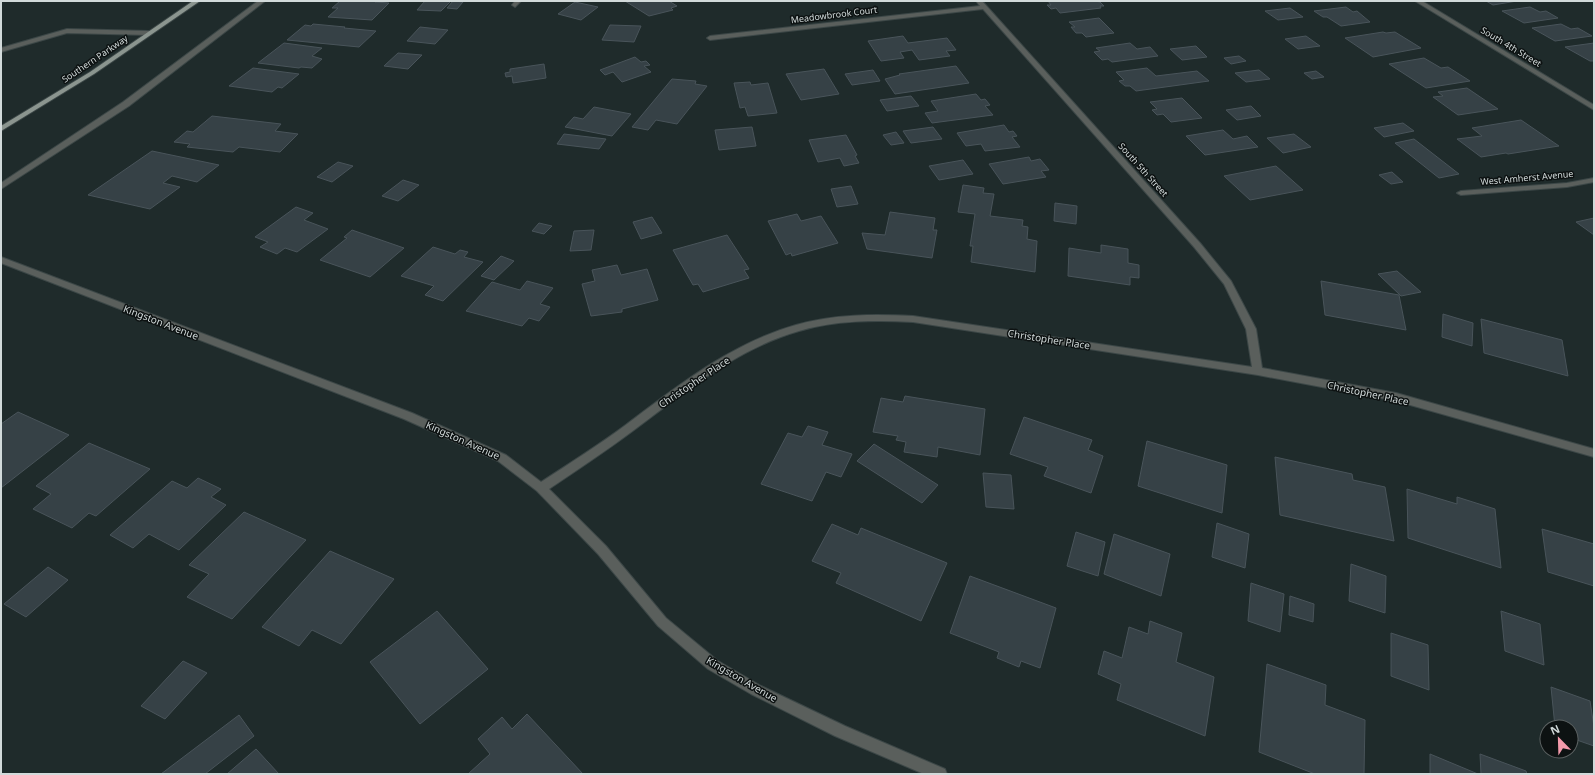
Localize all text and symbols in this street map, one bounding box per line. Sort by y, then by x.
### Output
street label: Meadowbrook Court [790,3,879,26]
street label: South 4th Street [1479,23,1545,70]
street label: Southern Parkway [59,31,131,86]
street label: South 5th Street [1116,140,1172,200]
street label: West Amherst Avenue [1480,167,1574,188]
street label: Kingston Avenue [121,301,201,343]
street label: Christopher Place [1007,326,1091,352]
street label: Christopher Place [656,353,733,411]
street label: Christopher Place [1326,378,1410,409]
street label: Kingston Avenue [424,417,502,463]
street label: Kingston Avenue [704,653,780,705]
north arrow [1539,719,1579,759]
text: N [1548,721,1562,738]

